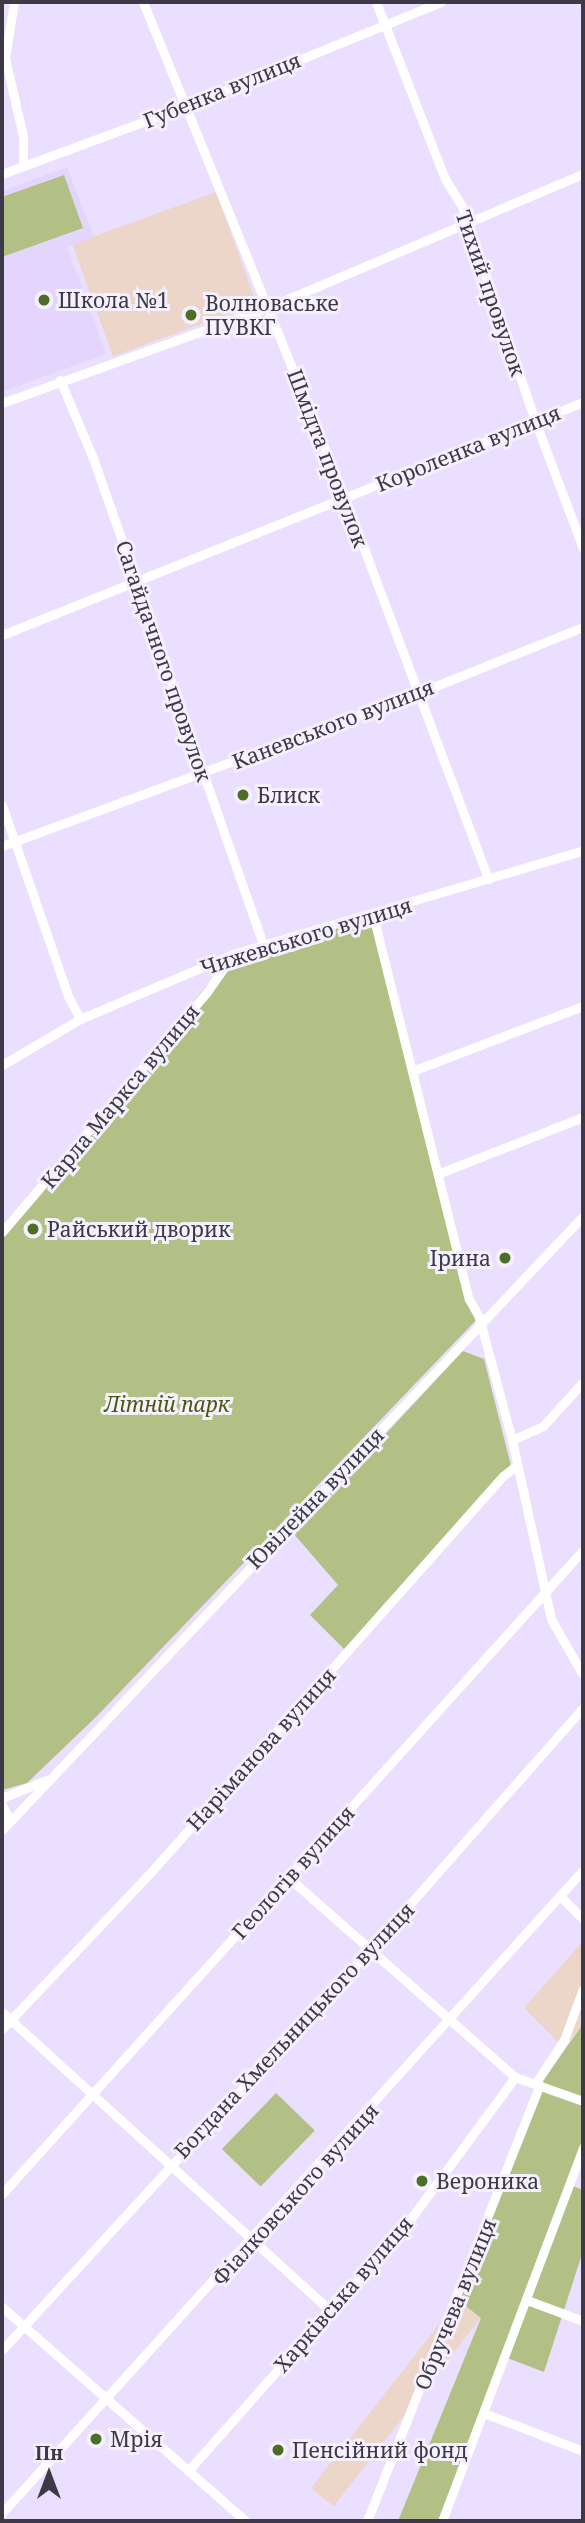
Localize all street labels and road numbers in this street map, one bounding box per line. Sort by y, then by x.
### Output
street label: Губенка вулиця [140,47,304,133]
street label: Тихий провулок [451,207,531,379]
street label: Шмідта провулок [282,365,374,551]
street label: Короленка вулиця [372,399,564,497]
street label: Сагайдачного провулок [111,537,217,785]
street label: Каневського вулиця [229,674,437,774]
street label: Чижевського вулиця [197,892,415,980]
street label: Карла Маркса вулиця [36,999,204,1193]
street label: Ювілейна вулиця [241,1422,389,1574]
street label: Наріманова вулиця [181,1662,341,1836]
street label: Геологів вулиця [226,1800,360,1944]
street label: Богдана Хмельницького вулиця [169,1897,419,2163]
street label: Фіалковського вулиця [207,2098,383,2290]
street label: Харківська вулиця [268,2211,418,2377]
street label: Обручева вулиця [409,2214,501,2394]

